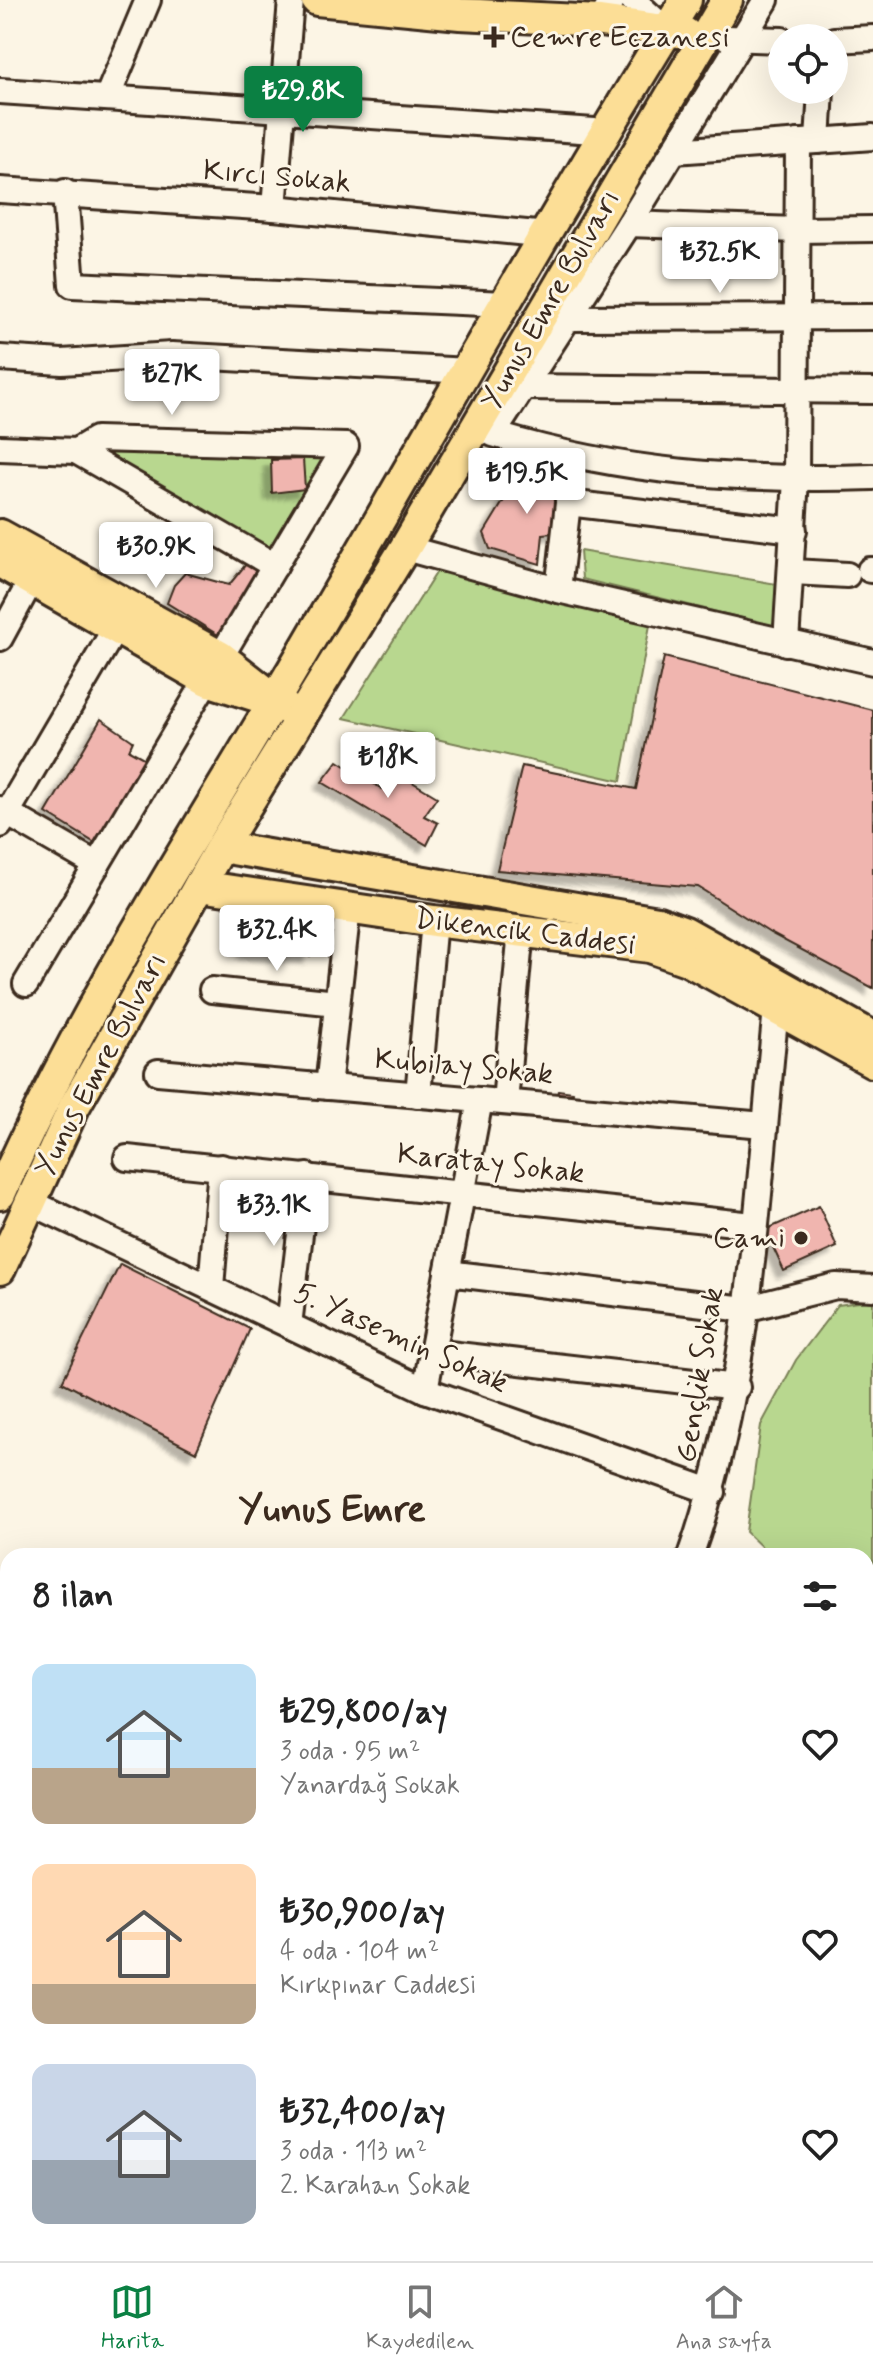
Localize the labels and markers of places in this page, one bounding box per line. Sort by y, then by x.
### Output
place label: Cemre Eczanesi [510,18,730,57]
marker: Cemre Eczanesi [485,28,503,46]
pin: ₺29.8K [238,66,368,134]
pin: ₺32.5K [655,227,785,295]
pin: ₺27K [125,349,219,417]
pin: ₺19.5K [462,448,592,516]
pin: ₺30.9K [91,522,221,590]
pin: ₺18K [341,732,435,800]
pin: ₺32.4K [212,905,342,973]
pin: ₺33.1K [209,1180,339,1248]
place label: Cami [713,1219,785,1258]
marker: Cami [792,1229,810,1247]

